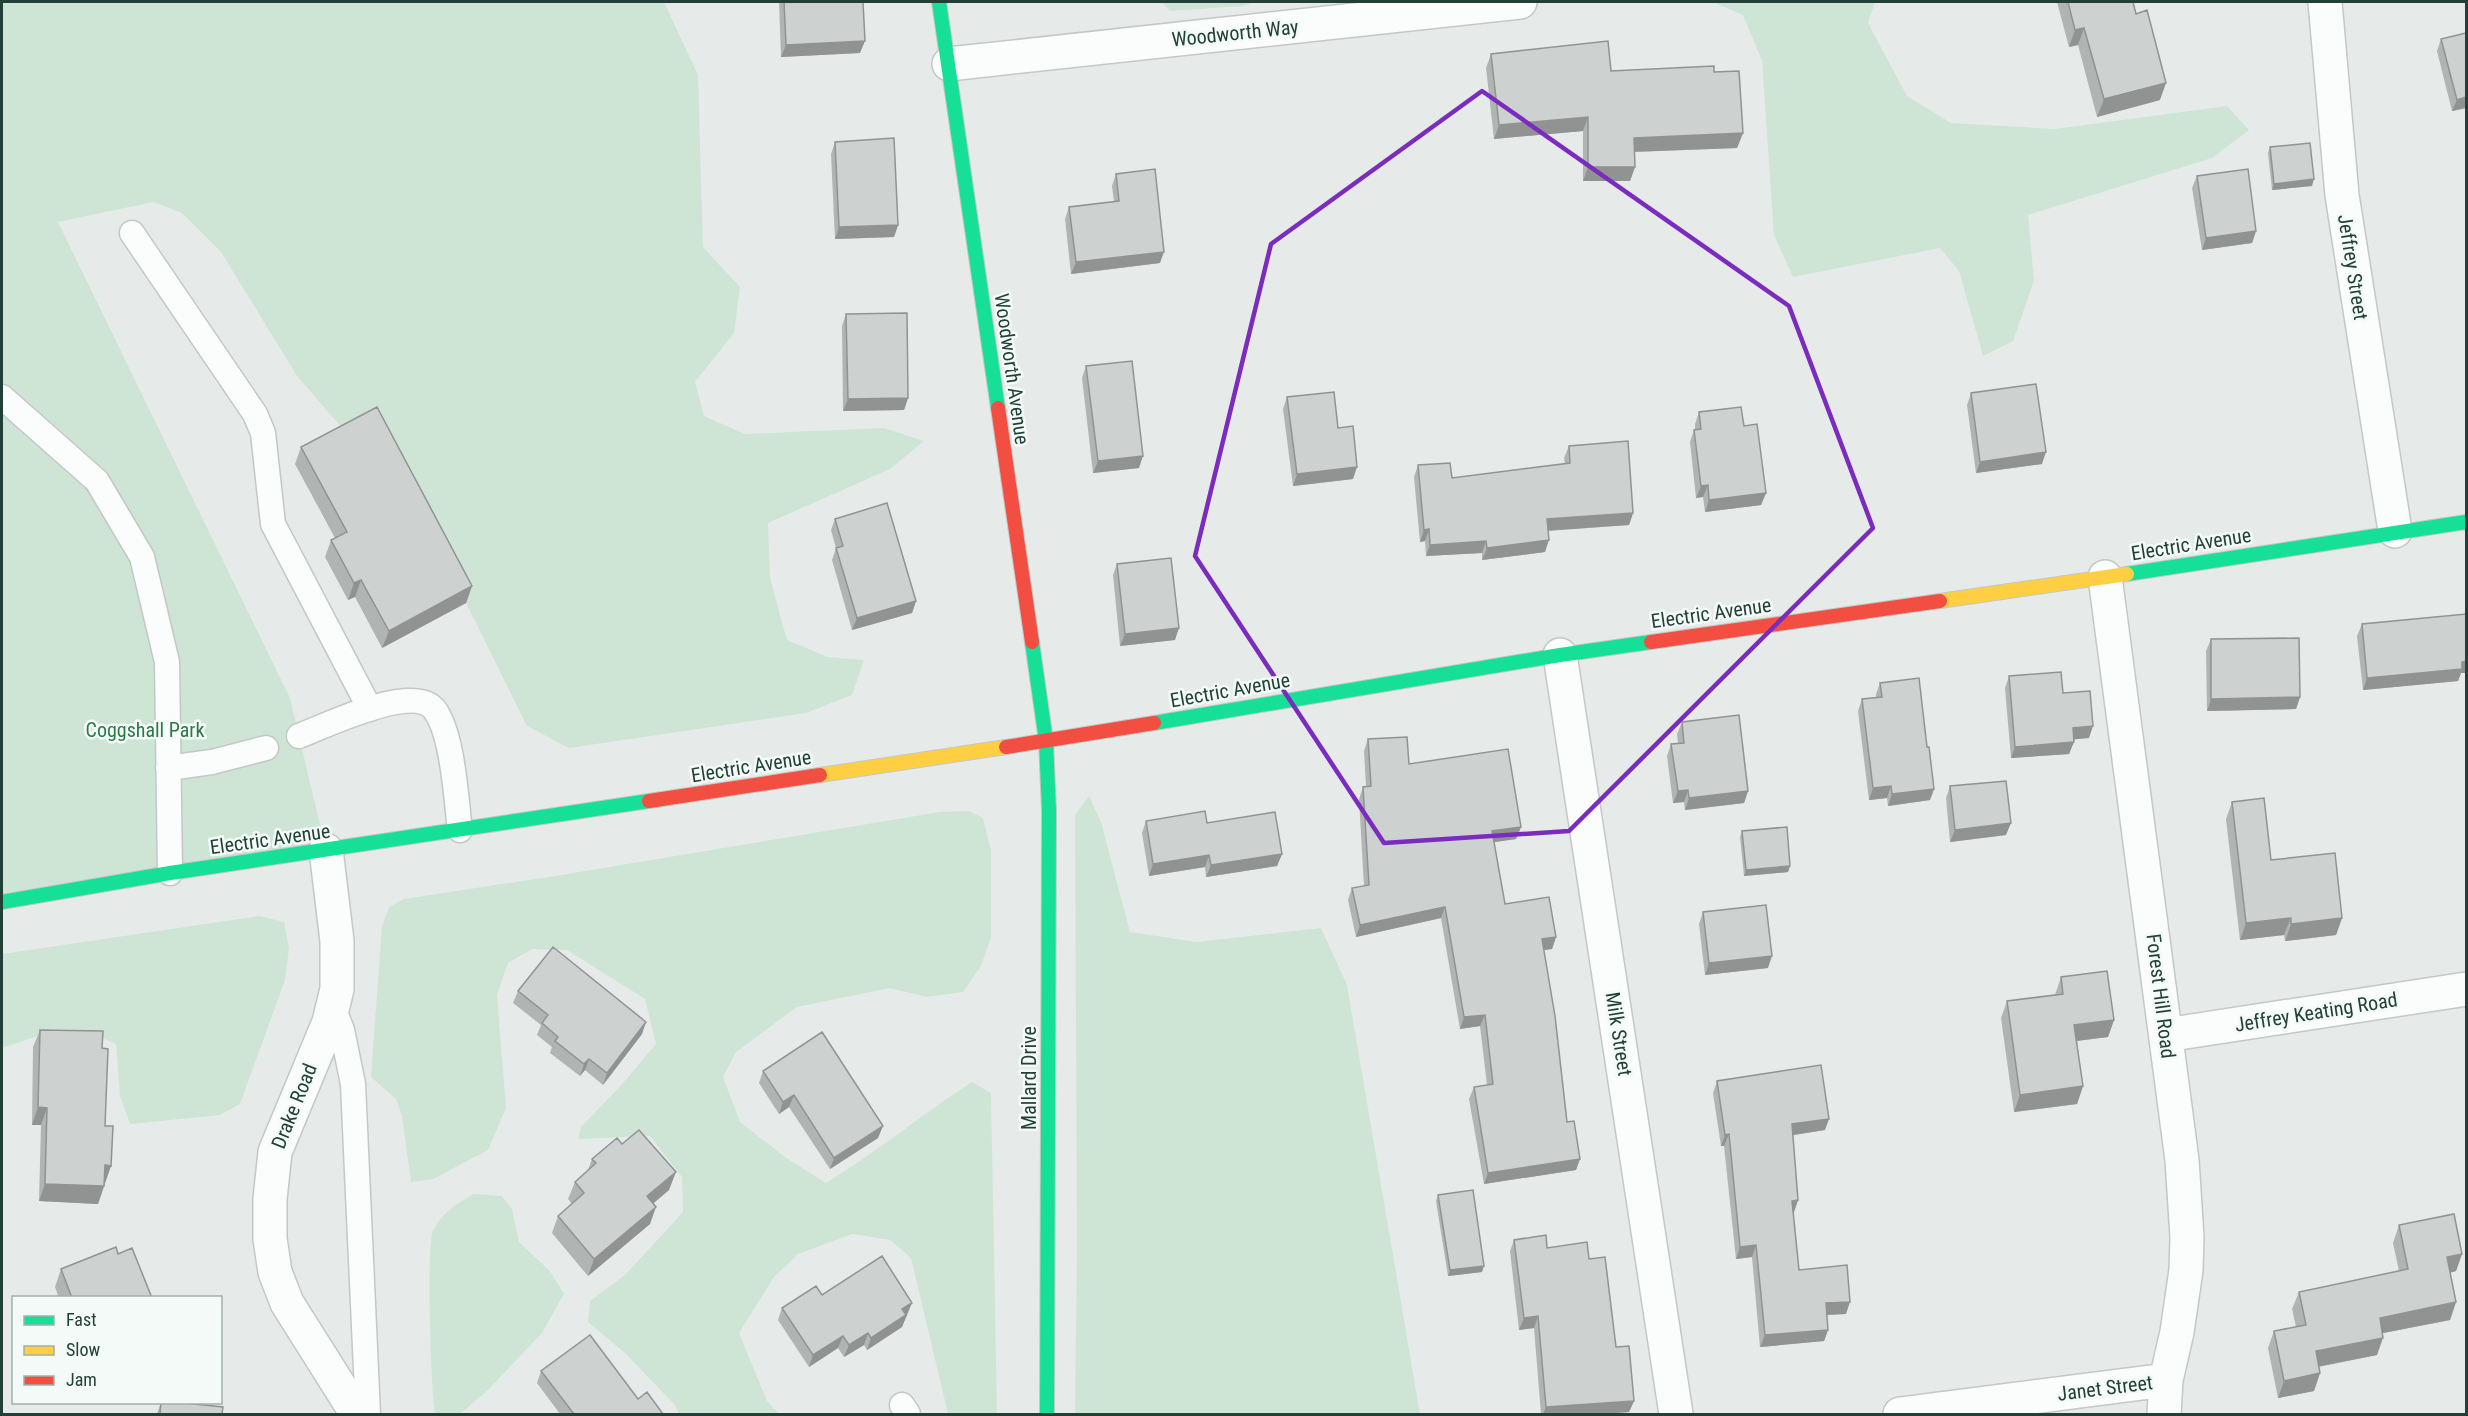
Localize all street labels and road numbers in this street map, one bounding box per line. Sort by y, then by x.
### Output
street label: Woodworth Way [1170,14,1300,52]
street label: Jeffrey Street [2333,212,2373,322]
street label: Woodworth Avenue [990,292,1034,446]
street label: Electric Avenue [2129,523,2253,565]
street label: Electric Avenue [1649,593,1773,633]
street label: Electric Avenue [1168,668,1292,712]
street label: Electric Avenue [689,745,813,787]
street label: Electric Avenue [208,819,332,859]
street label: Forest Hill Road [2141,932,2181,1060]
street label: Jeffrey Keating Road [2233,987,2399,1037]
street label: Milk Street [1601,990,1637,1078]
street label: Mallard Drive [1017,1026,1041,1130]
street label: Drake Road [266,1060,322,1152]
street label: Janet Street [2056,1370,2154,1406]

